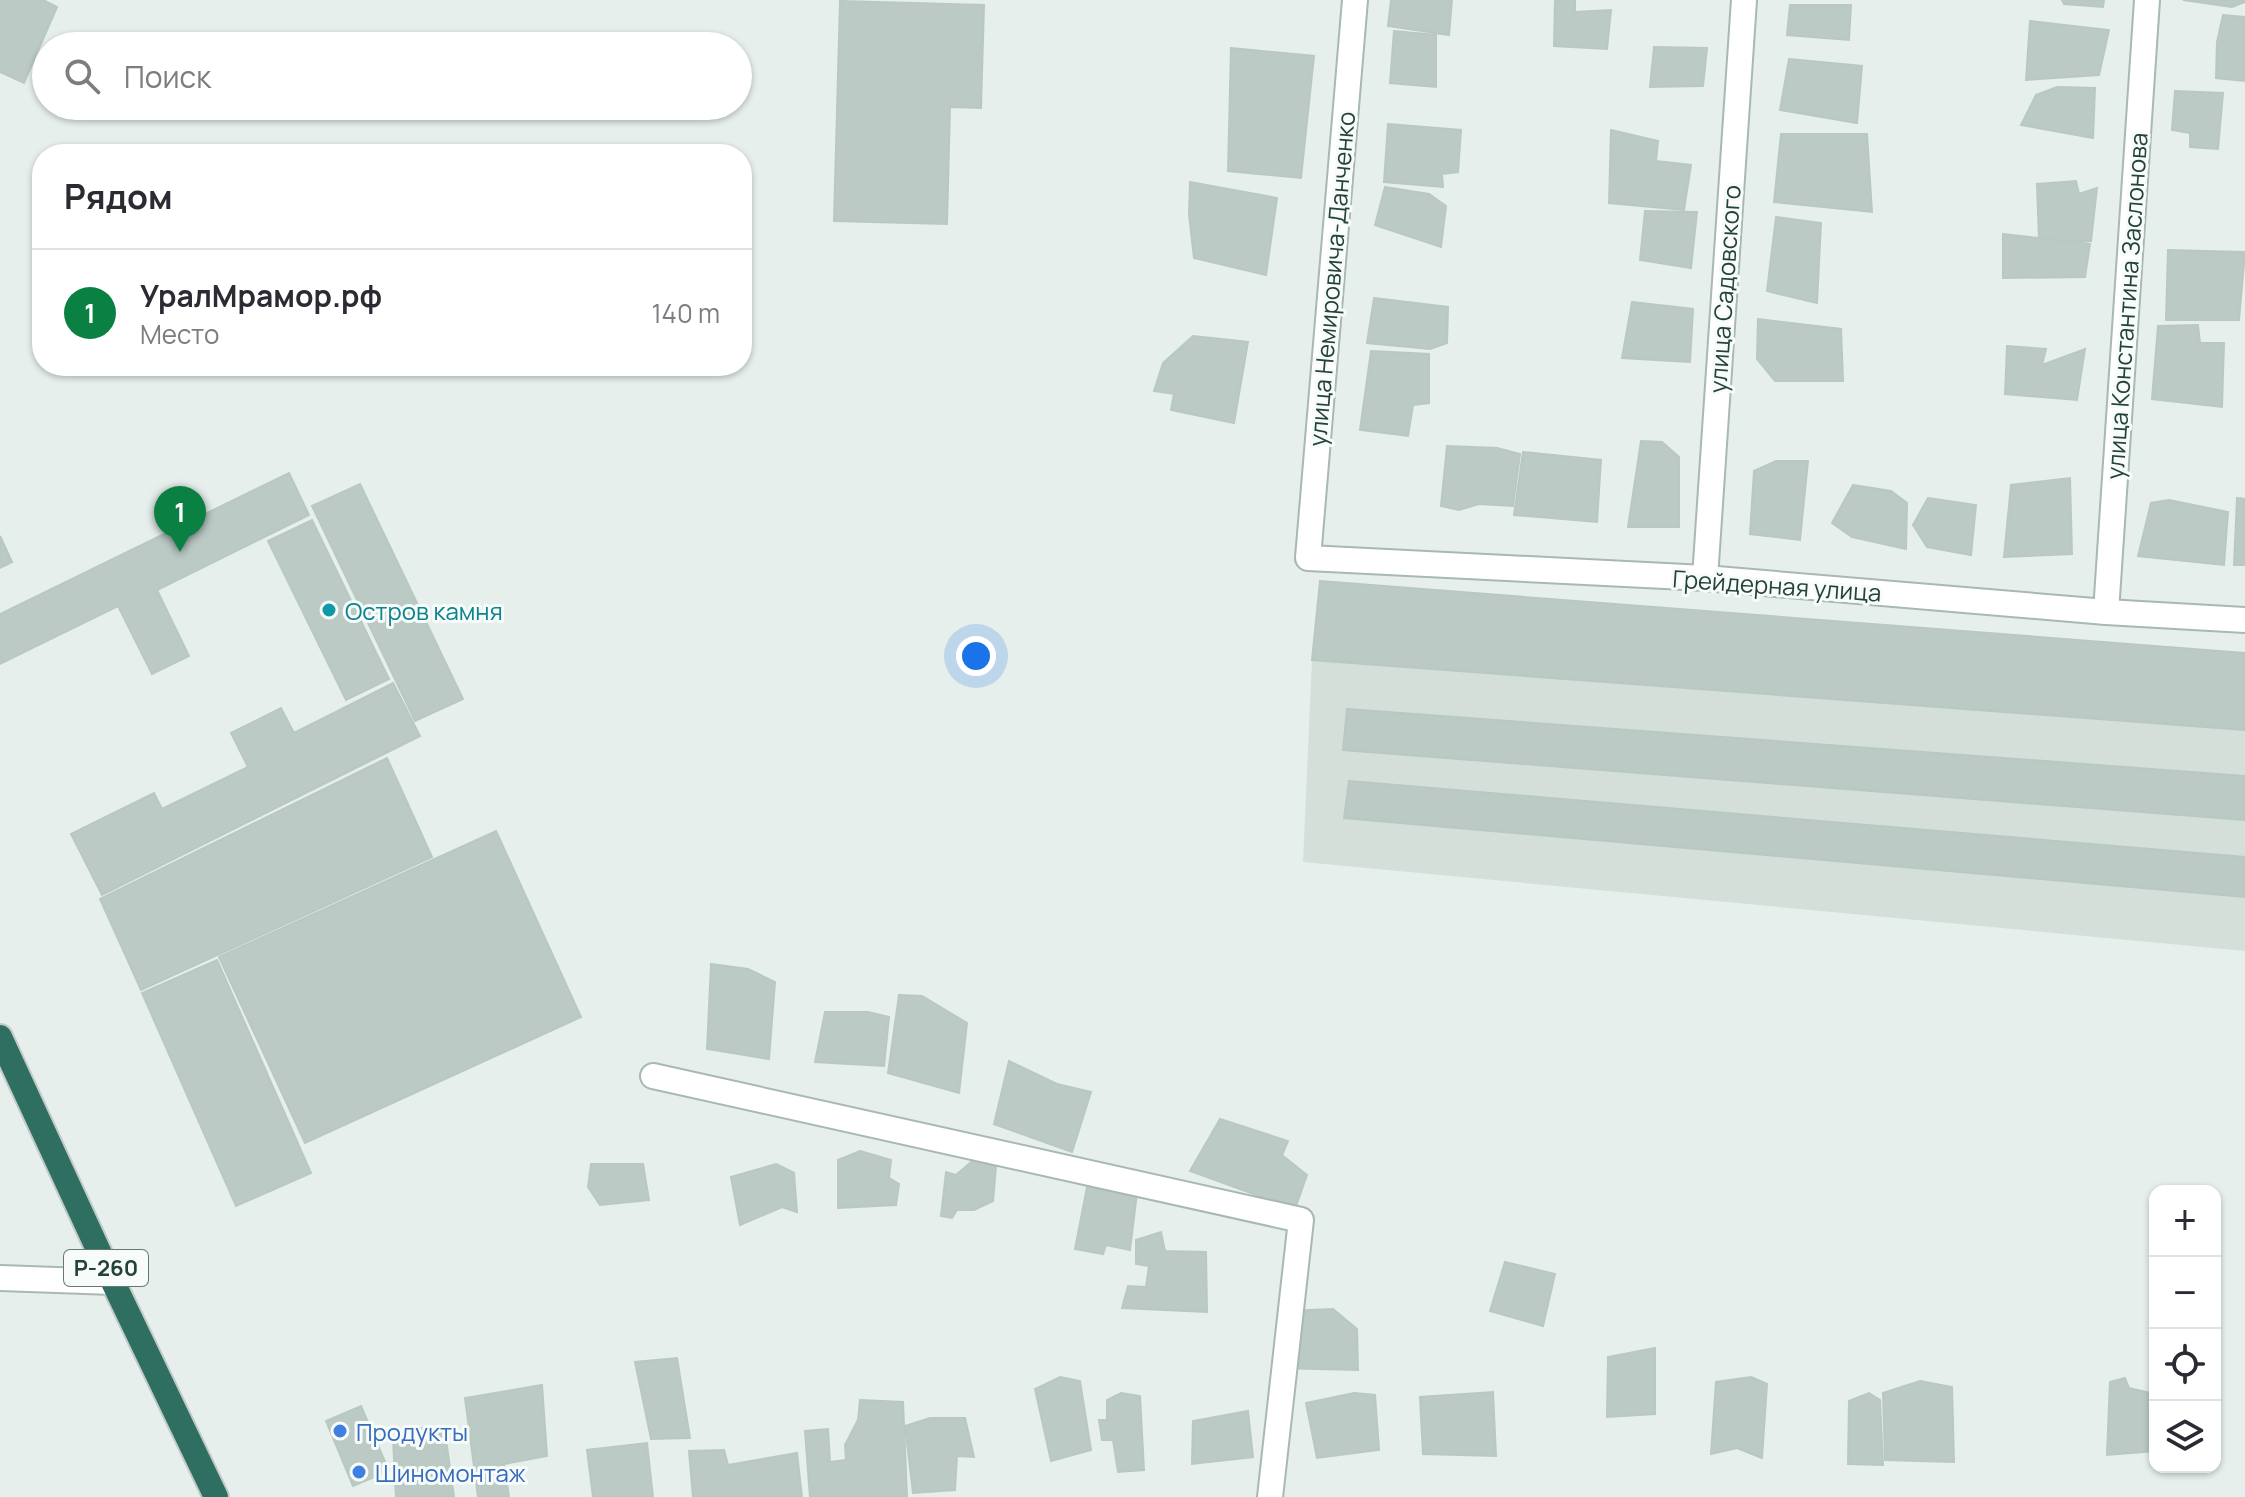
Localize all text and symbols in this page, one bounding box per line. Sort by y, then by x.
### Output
search box [32,32,752,120]
icon: search [60,54,104,98]
text: Поиск [124,56,211,97]
street label: улица Немировича-Данченко [1300,110,1362,448]
street label: улица Константина Заслонова [2097,131,2155,481]
text: Рядом [64,173,173,219]
street label: улица Садовского [1700,184,1748,394]
text: УралМрамор.рф [140,275,382,316]
text: 1 [84,295,96,331]
text: 140 m [651,295,720,331]
text: Место [140,316,219,352]
pin: 1 [154,486,206,552]
street label: Грейдерная улица [1671,561,1883,609]
place label: Остров камня [345,594,503,627]
marker: Остров камня [320,601,338,619]
your location [956,636,996,676]
map controls [2149,1185,2221,1473]
button: + [2149,1185,2221,1257]
road number: Р-260 [64,1250,148,1286]
button: − [2149,1257,2221,1329]
button: locate [2149,1329,2221,1401]
button: layers [2149,1401,2221,1473]
place label: Продукты [356,1415,468,1448]
marker: Продукты [331,1422,349,1440]
place label: Шиномонтаж [375,1456,526,1489]
marker: Шиномонтаж [350,1463,368,1481]

